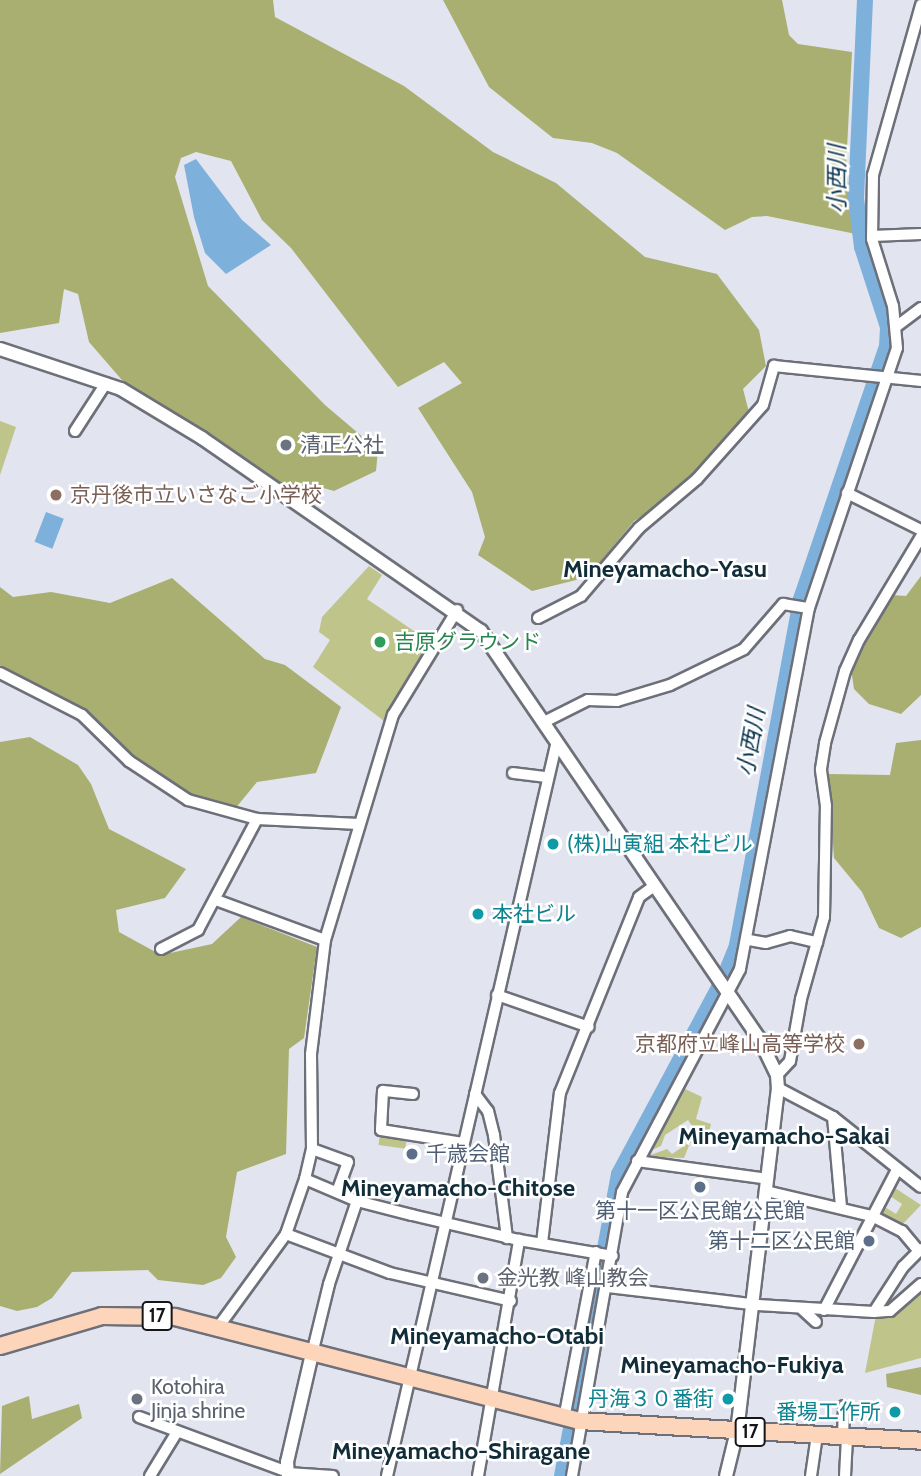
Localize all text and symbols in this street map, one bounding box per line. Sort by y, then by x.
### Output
water label: 小西川 [823,145,851,213]
place label: 清正公社 [300,432,384,458]
marker: 清正公社 [278,437,294,453]
place label: 京丹後市立いさなご小学校 [70,482,322,508]
marker: 京丹後市立いさなご小学校 [48,487,64,503]
district label: Mineyamacho-Yasu [563,555,767,583]
place label: 吉原グラウンド [394,629,541,655]
marker: 吉原グラウンド [372,634,388,650]
water label: 小西川 [731,706,771,778]
place label: (株)山寅組 本社ビル [567,831,753,857]
marker: (株)山寅組 本社ビル [545,836,561,852]
place label: 本社ビル [492,901,576,927]
marker: 本社ビル [470,906,486,922]
place label: 京都府立峰山高等学校 [635,1031,845,1057]
marker: 京都府立峰山高等学校 [851,1036,867,1052]
district label: Mineyamacho-Sakai [678,1122,890,1150]
place label: 千歳会館 [426,1141,510,1167]
marker: 千歳会館 [404,1146,420,1162]
district label: Mineyamacho-Chitose [341,1174,575,1202]
marker: 第十一区公民館公民館 [692,1179,708,1195]
place label: 第十一区公民館公民館 [595,1198,805,1224]
place label: 第十二区公民館 [708,1228,855,1254]
marker: 第十二区公民館 [861,1233,877,1249]
place label: 金光教 峰山教会 [497,1265,649,1291]
marker: 金光教 峰山教会 [475,1270,491,1286]
road number: 17 [141,1300,173,1332]
district label: Mineyamacho-Otabi [390,1322,604,1350]
district label: Mineyamacho-Fukiya [620,1351,844,1379]
place label: Kotohira Jinja shrine [151,1374,245,1424]
place label: 丹海３０番街 [588,1386,714,1412]
marker: Kotohira Jinja shrine [129,1391,145,1407]
marker: 丹海３０番街 [720,1391,736,1407]
place label: 番場工作所 [776,1399,881,1425]
marker: 番場工作所 [887,1404,903,1420]
road number: 17 [734,1416,766,1448]
district label: Mineyamacho-Shiragane [332,1437,590,1465]

